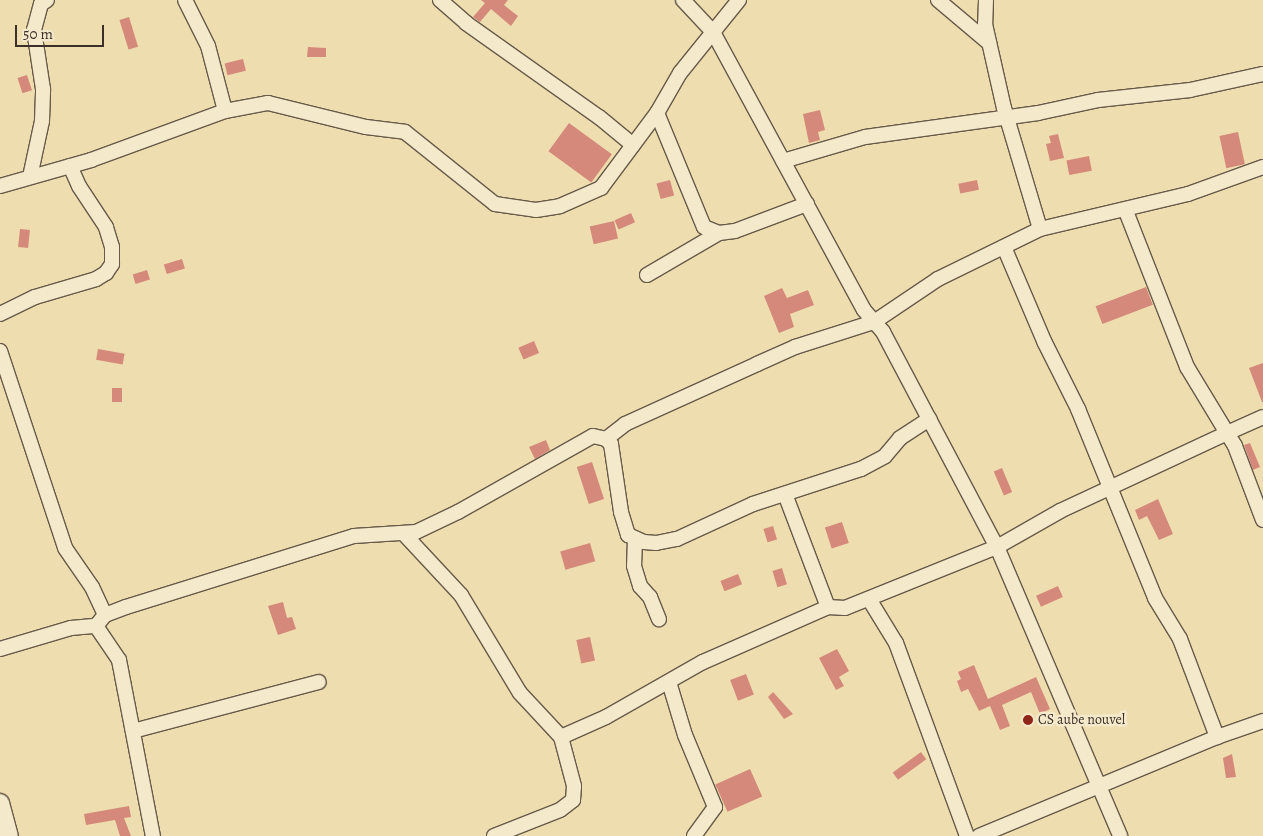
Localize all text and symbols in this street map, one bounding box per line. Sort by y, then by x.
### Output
scale bar [18,15,106,47]
text: 50 m [23,24,53,44]
place label: CS aube nouvel [1038,712,1125,728]
marker: CS aube nouvel [1022,714,1034,726]

